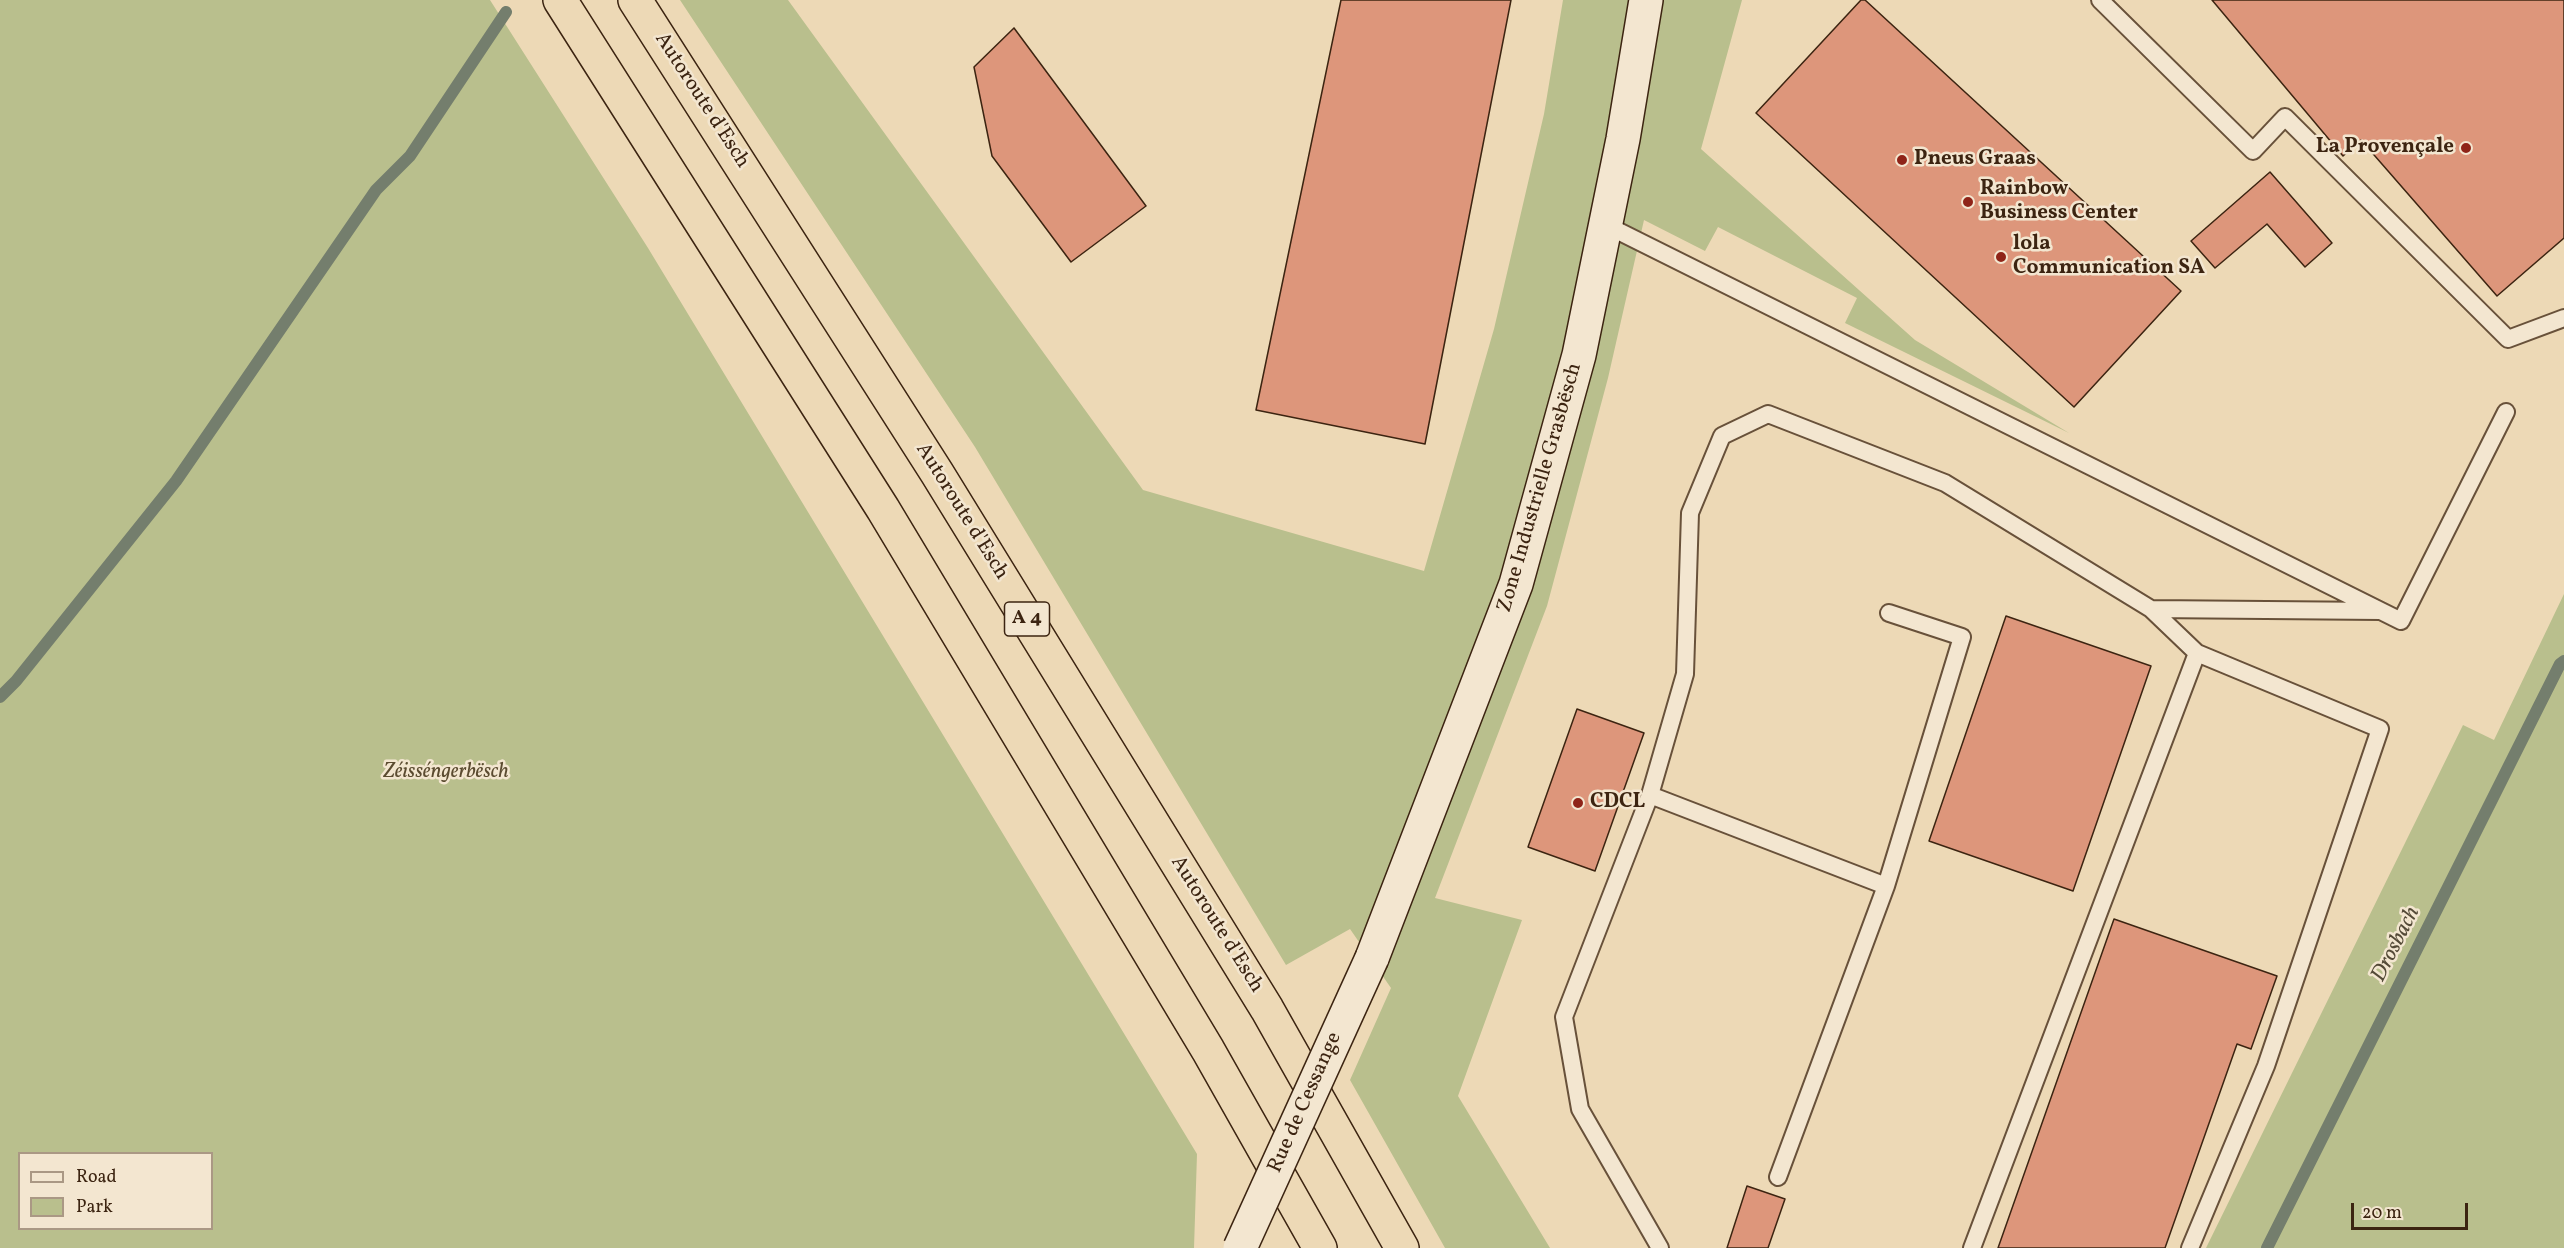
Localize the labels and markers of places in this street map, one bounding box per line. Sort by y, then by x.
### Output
place label: La Provençale [2316,135,2454,161]
marker: La Provençale [2459,141,2473,155]
place label: Pneus Graas [1914,147,2036,173]
marker: Pneus Graas [1895,153,1909,167]
place label: Rainbow Business Center [1980,177,2138,227]
marker: Rainbow Business Center [1961,195,1975,209]
place label: lola Communication SA [2013,232,2205,282]
marker: lola Communication SA [1994,250,2008,264]
place label: CDCL [1590,790,1645,816]
marker: CDCL [1571,796,1585,810]

